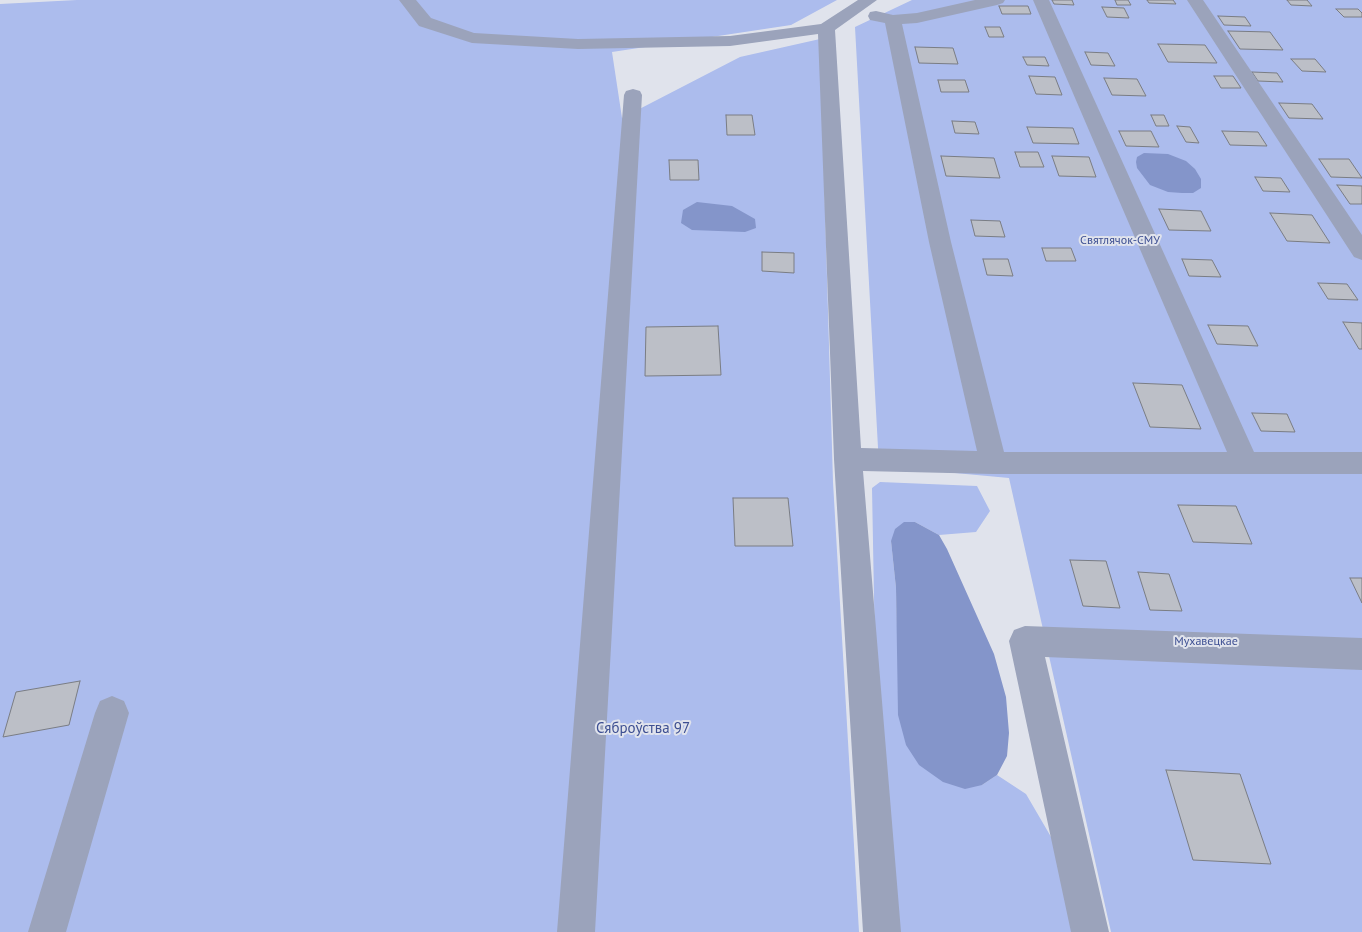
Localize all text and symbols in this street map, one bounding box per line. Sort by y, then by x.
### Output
park label: Святлячок-СМУ [1080,234,1160,248]
park label: Мухавецкае [1174,635,1238,649]
park label: Сяброўства 97 [596,720,690,738]

